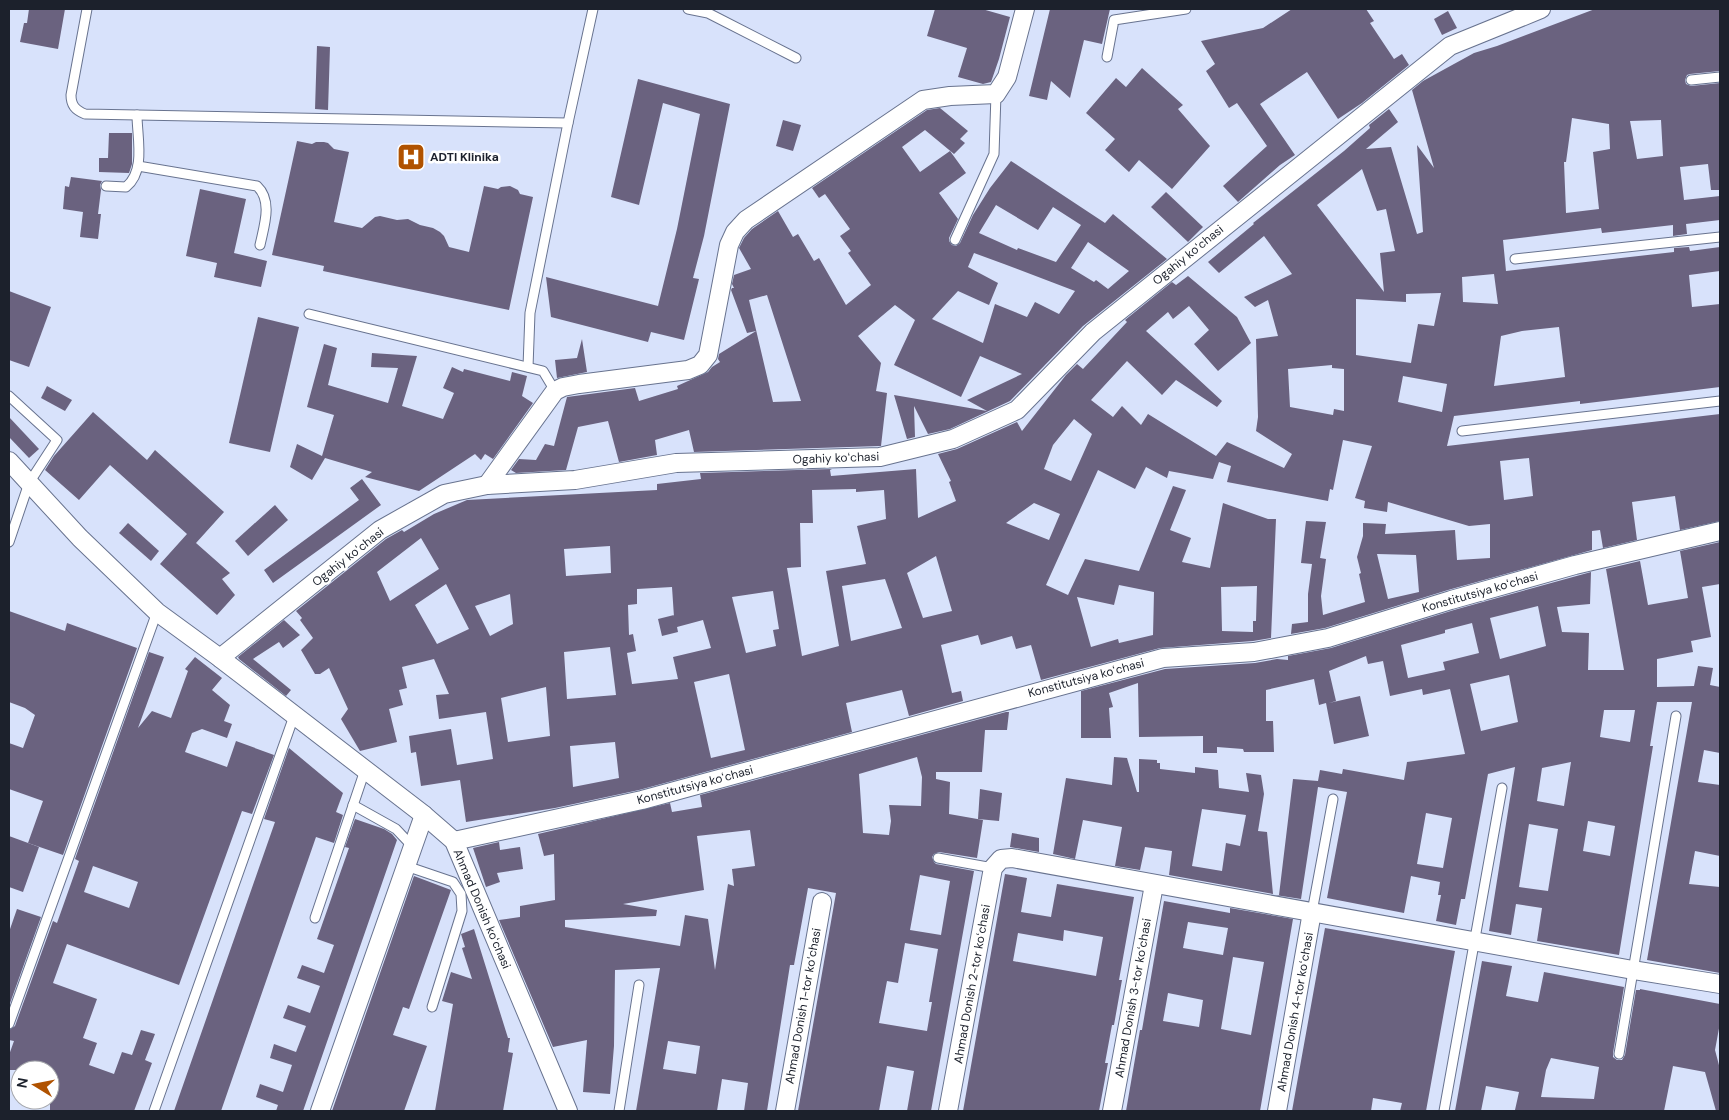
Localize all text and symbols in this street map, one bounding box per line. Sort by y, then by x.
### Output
hospital icon: ADTI Klinika [396,142,426,172]
place label: ADTI Klinika [430,149,499,165]
street label: Ogahiy koʻchasi [1149,221,1227,289]
street label: Ogahiy koʻchasi [792,448,880,468]
street label: Ogahiy koʻchasi [309,524,387,590]
street label: Konstitutsiya koʻchasi [1420,568,1540,616]
street label: Konstitutsiya koʻchasi [1026,655,1146,701]
street label: Konstitutsiya koʻchasi [635,762,755,808]
street label: Ahmad Donish koʻchasi [450,847,515,971]
street label: Ahmad Donish 2-tor koʻchasi [950,903,994,1065]
street label: Ahmad Donish 3-tor koʻchasi [1111,917,1155,1079]
street label: Ahmad Donish 1-tor koʻchasi [781,927,825,1085]
street label: Ahmad Donish 4-tor koʻchasi [1273,931,1317,1093]
north arrow [10,1060,60,1110]
text: N [12,1076,32,1089]

